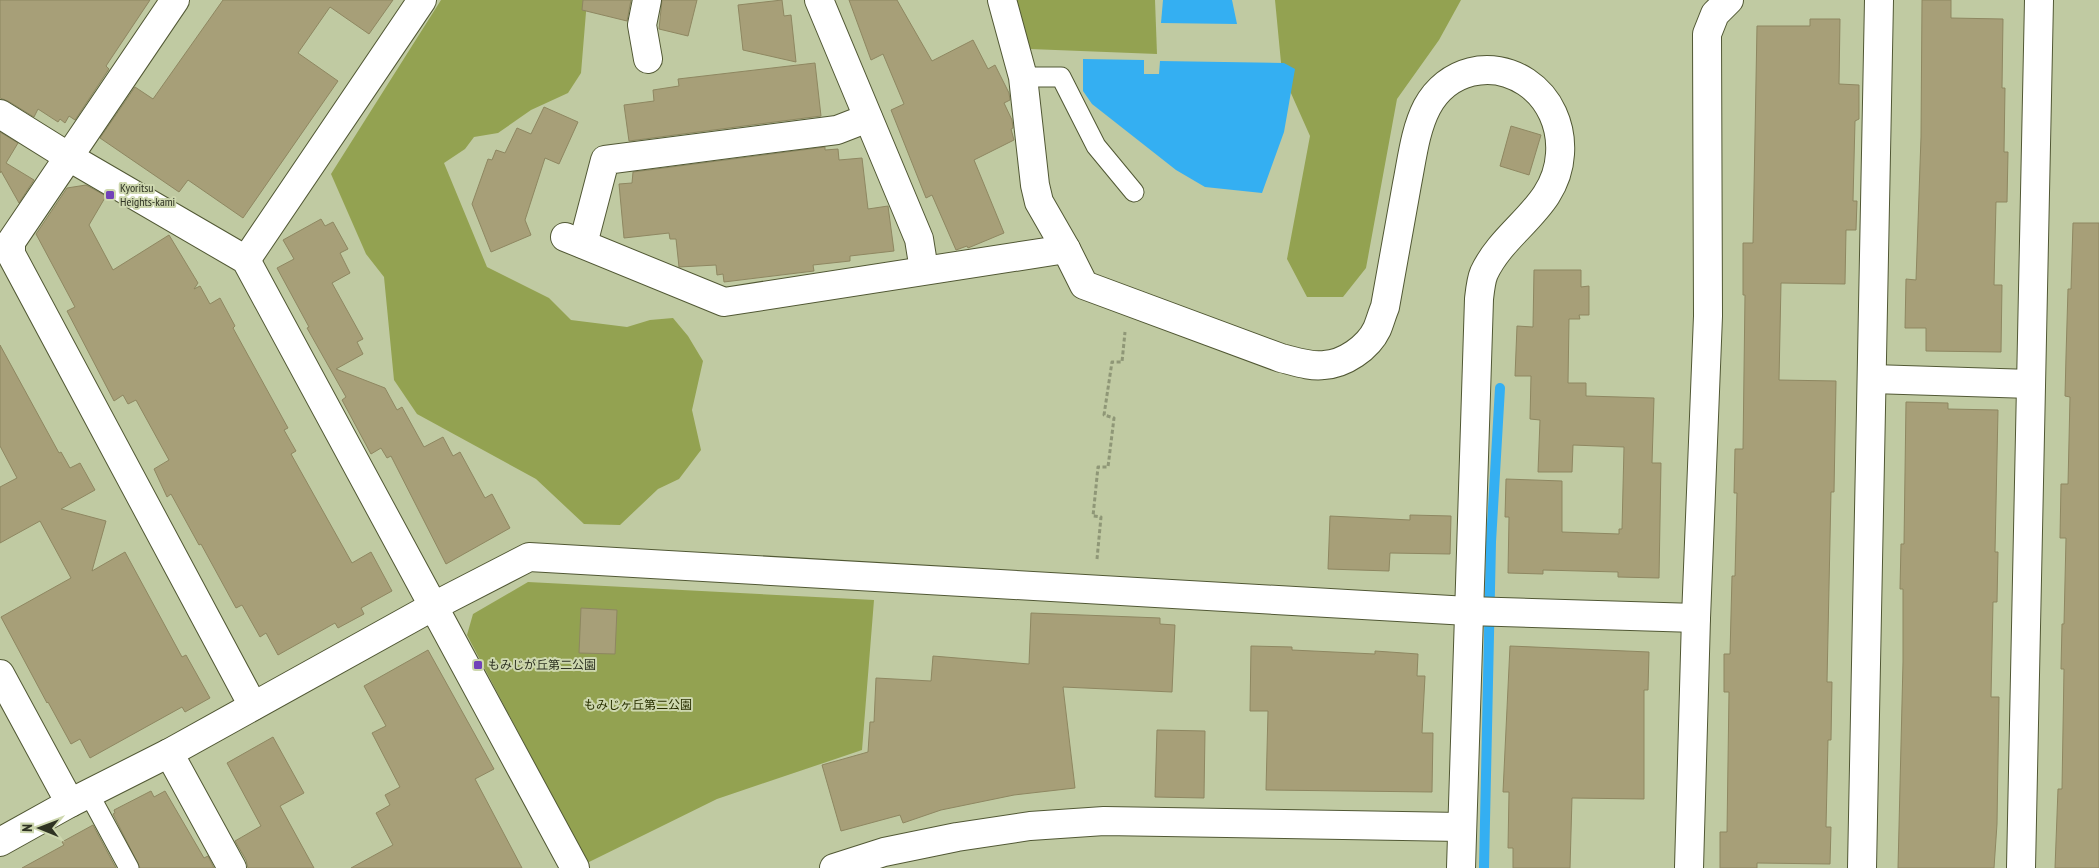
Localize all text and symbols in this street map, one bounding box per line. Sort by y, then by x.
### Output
place label: Kyoritsu Heights-kami [120,180,175,209]
marker: Kyoritsu Heights-kami [104,189,116,201]
place label: もみじが丘第二公園 [488,657,596,672]
marker: もみじが丘第二公園 [472,659,484,671]
park label: もみじヶ丘第二公園 [584,697,692,712]
north arrow [15,803,65,853]
text: N [18,824,36,832]

